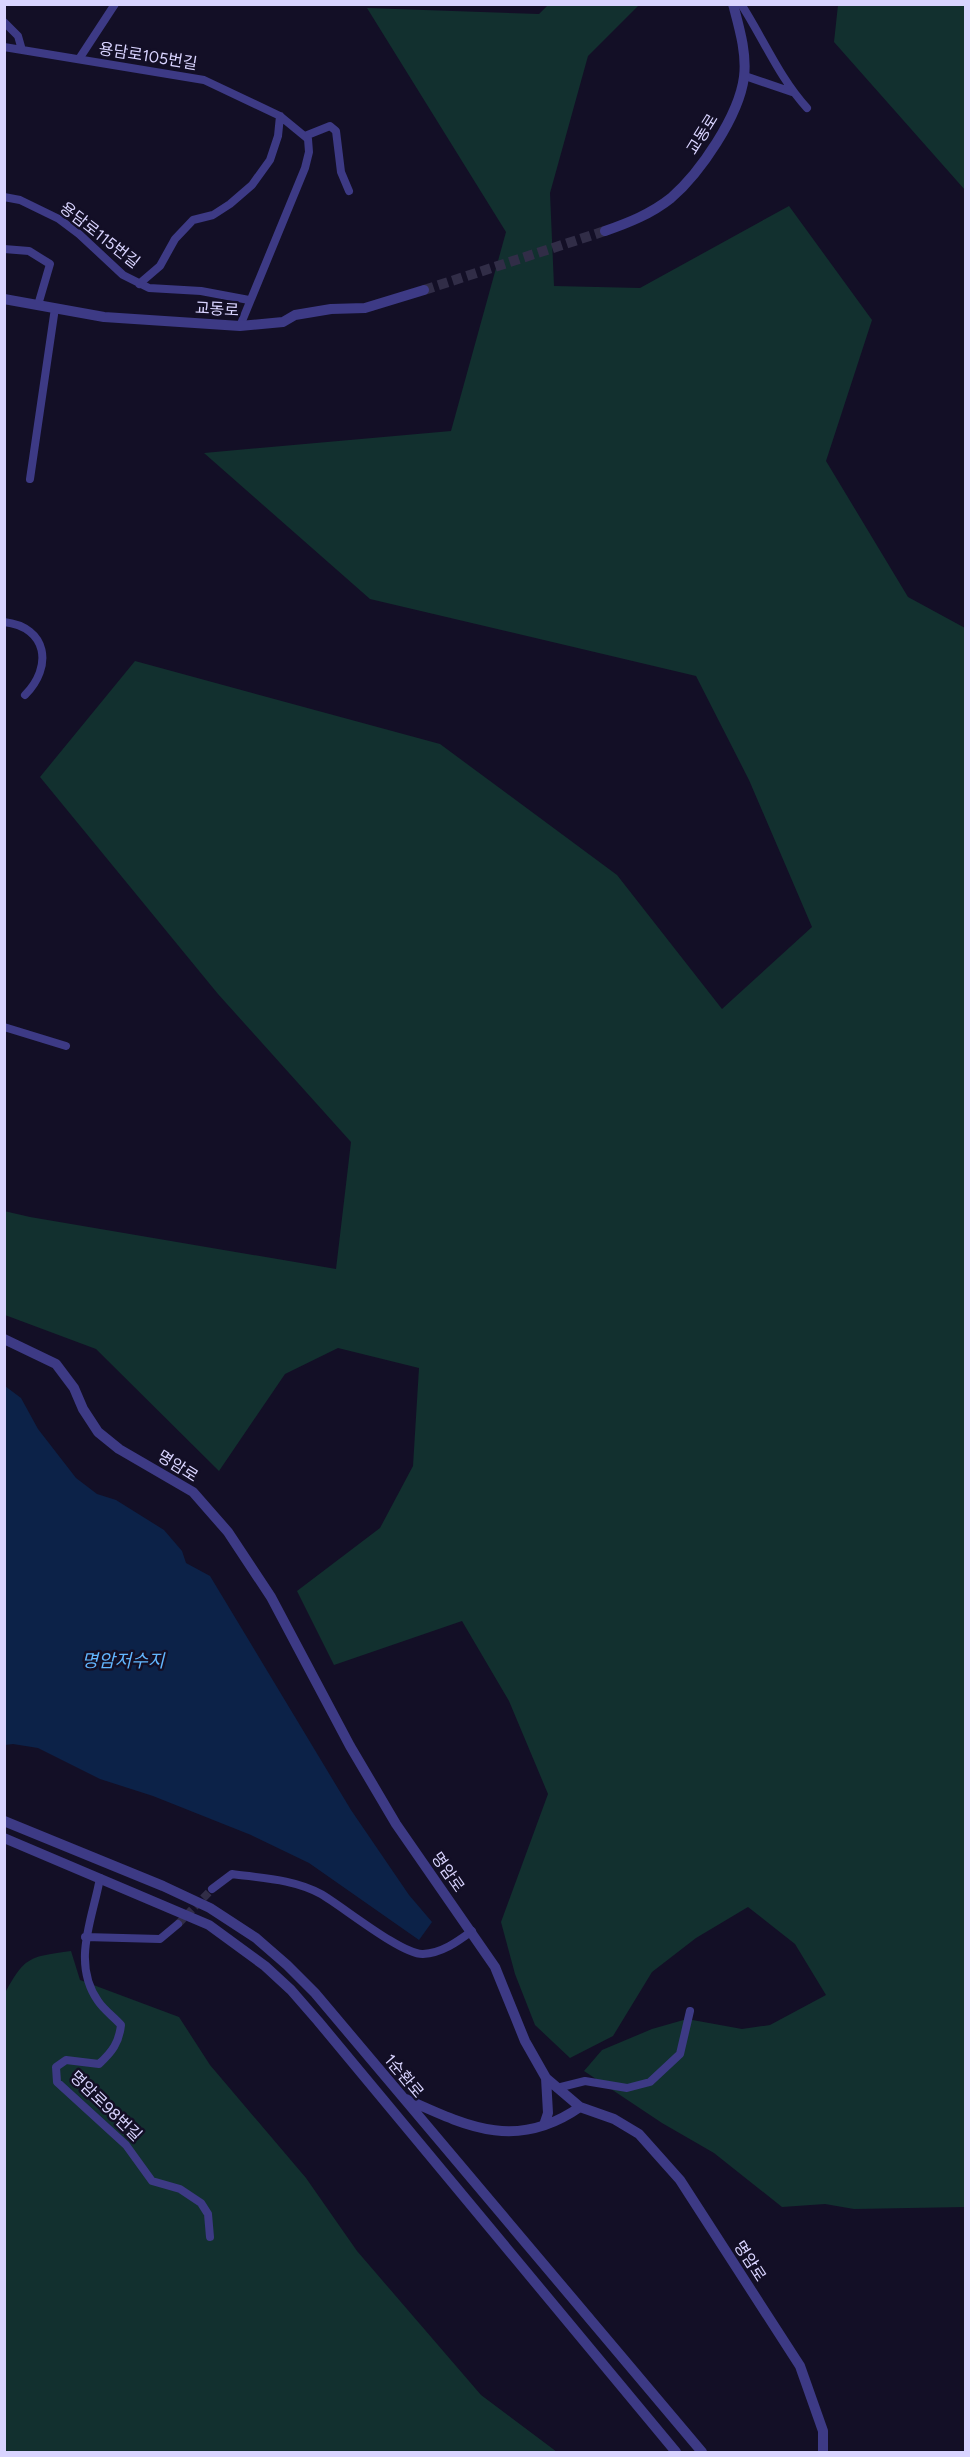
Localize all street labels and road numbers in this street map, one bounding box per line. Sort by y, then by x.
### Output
street label: 용담로105번길 [97,39,199,73]
street label: 교동로 [682,110,722,158]
street label: 용담로115번길 [56,198,144,272]
street label: 교동로 [194,298,240,320]
street label: 명암로 [154,1446,202,1486]
street label: 명암로 [428,1848,469,1896]
street label: 1순환로 [380,2050,428,2102]
street label: 명암로98번길 [66,2067,146,2145]
street label: 명암로 [730,2237,770,2285]

